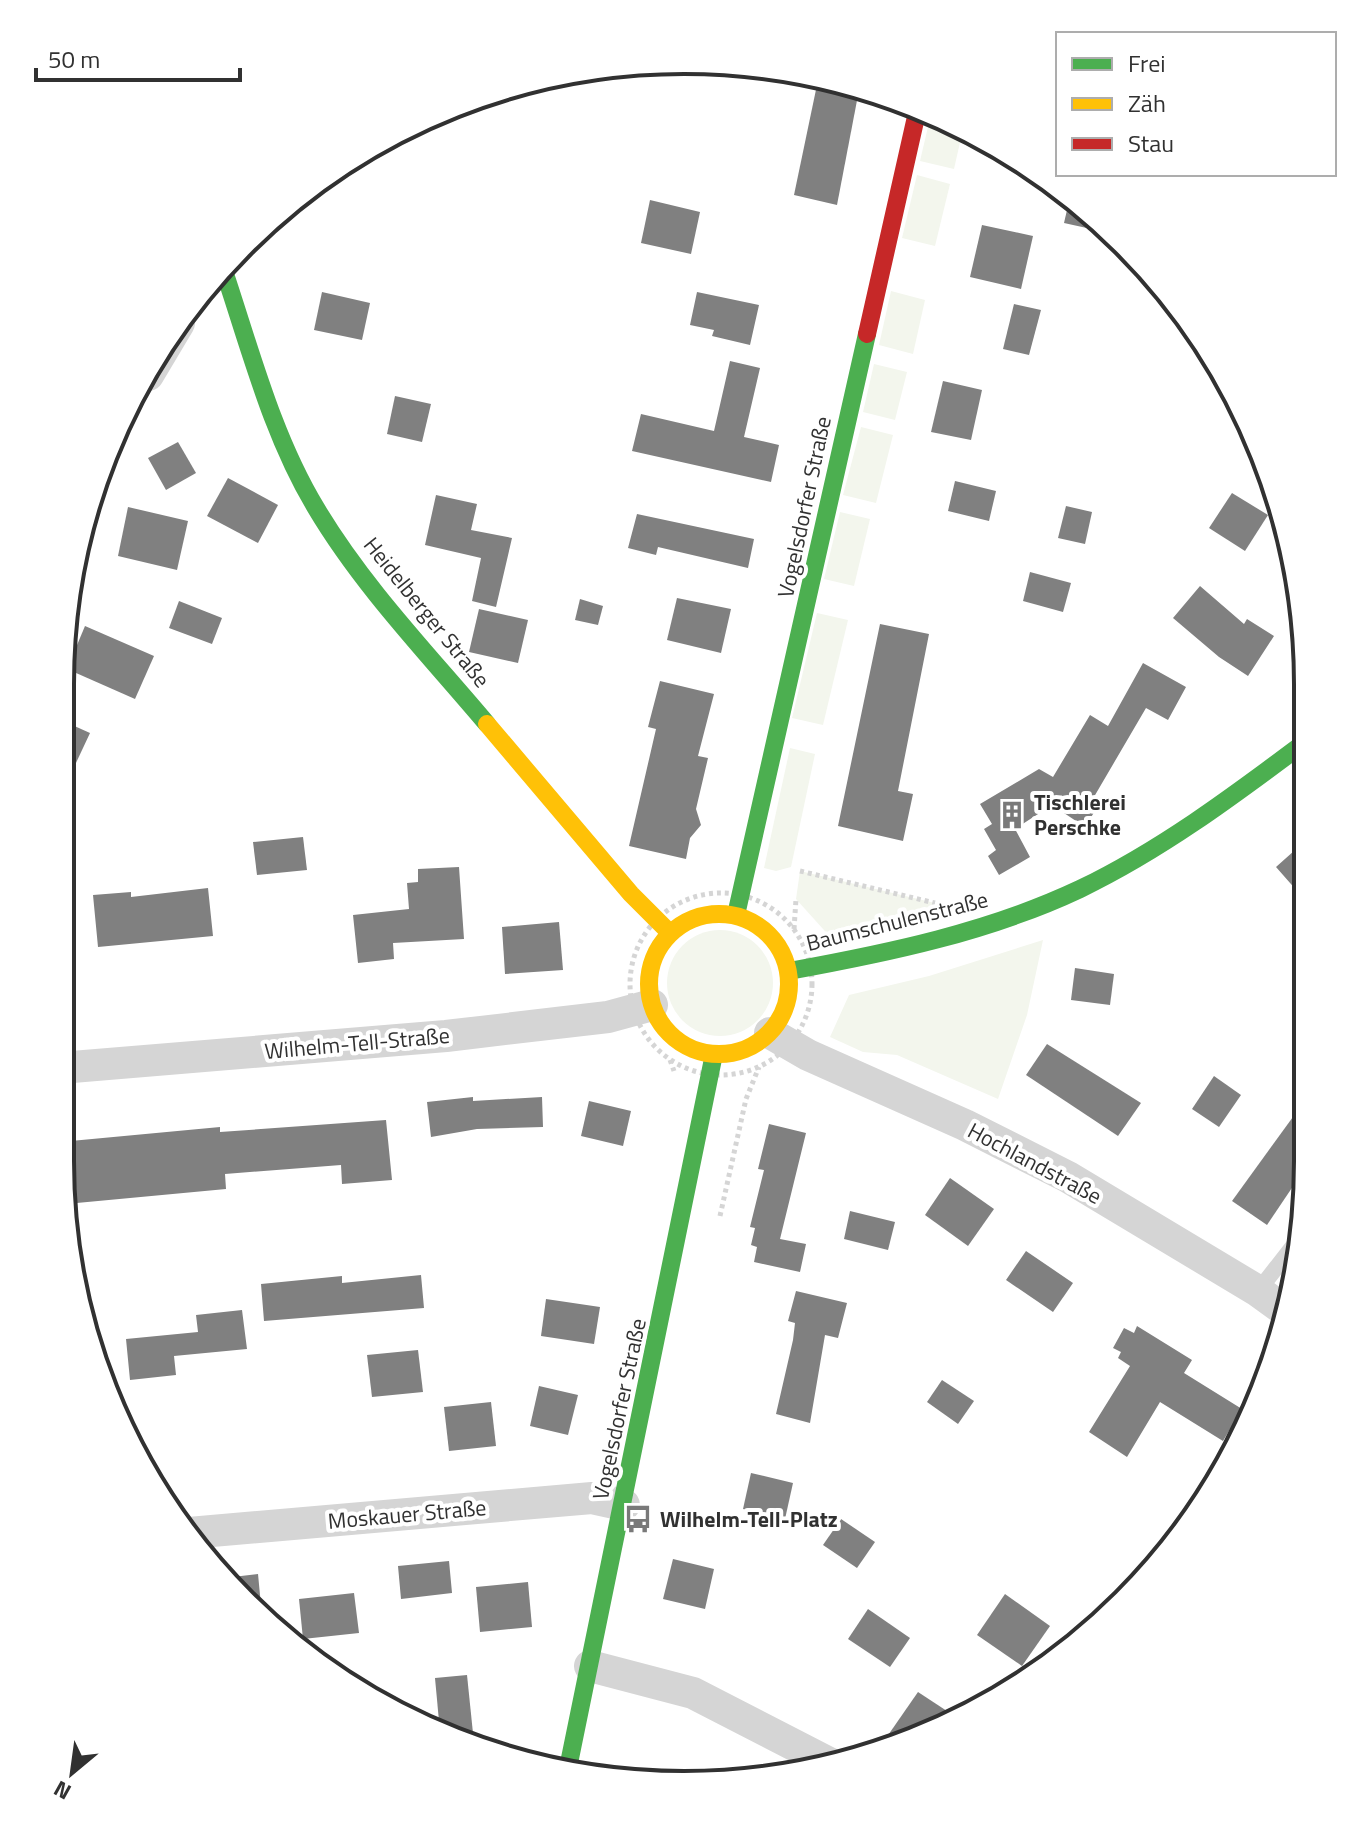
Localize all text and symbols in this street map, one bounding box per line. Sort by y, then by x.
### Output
scale bar [36,32,240,82]
legend [1056,32,1336,176]
text: 50 m [48,41,100,77]
text: Frei [1128,45,1166,81]
text: Zäh [1128,85,1166,121]
text: Stau [1128,125,1174,161]
street label: Vogelsdorfer Straße [768,413,840,601]
street label: Heidelberger Straße [355,529,499,695]
place label: Tischlerei Perschke [1034,785,1126,844]
building icon: Tischlerei Perschke [997,800,1027,830]
street label: Baumschulenstraße [803,882,991,960]
street label: Wilhelm-Tell-Straße [263,1018,451,1068]
street label: Hochlandstraße [962,1113,1108,1213]
street label: Vogelsdorfer Straße [583,1315,655,1503]
street label: Moskauer Straße [326,1490,488,1538]
place label: Wilhelm-Tell-Platz [660,1502,838,1536]
bus stop icon: Wilhelm-Tell-Platz [623,1504,653,1534]
north arrow [32,1733,112,1813]
text: N [47,1772,77,1809]

